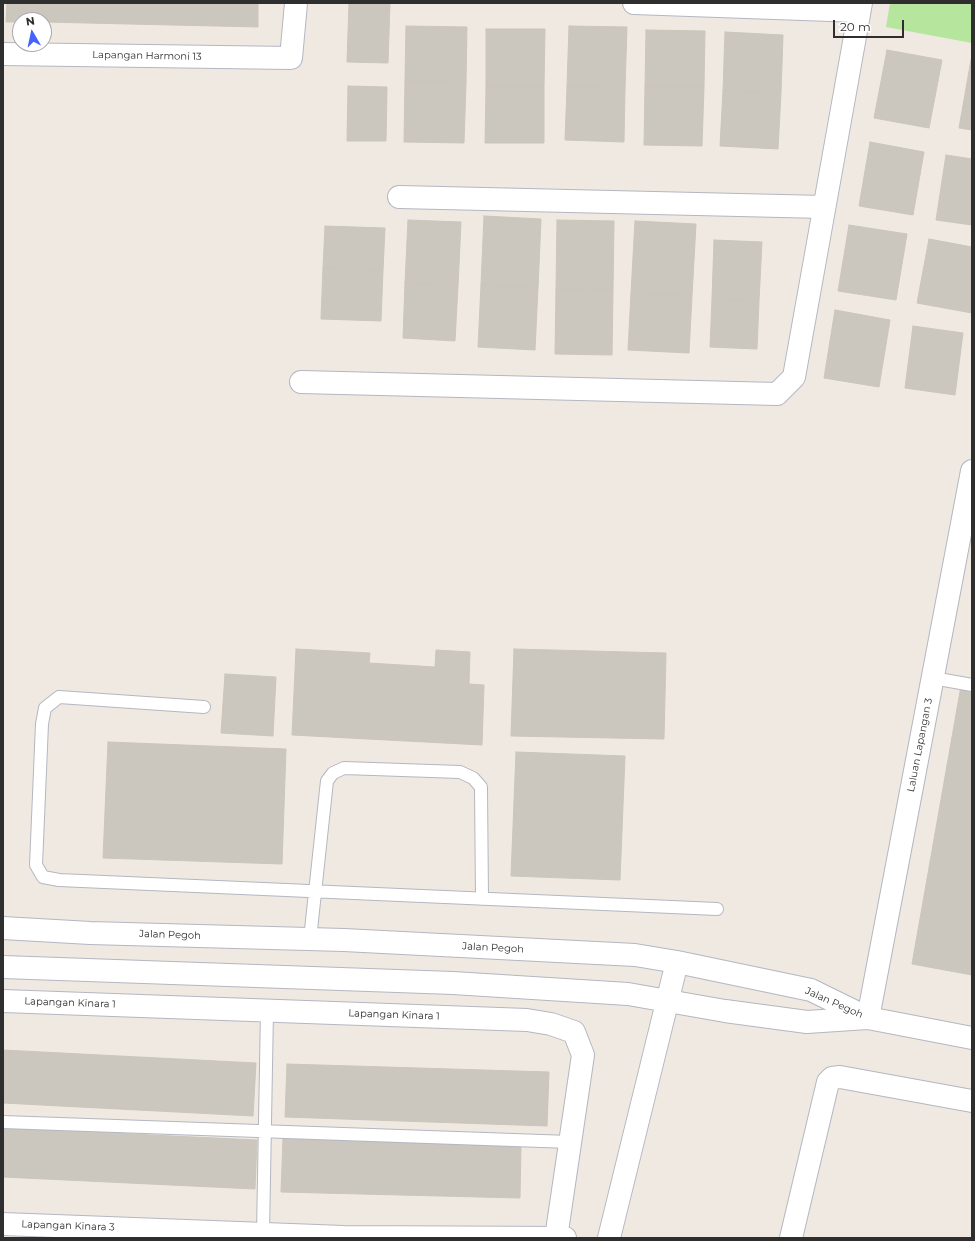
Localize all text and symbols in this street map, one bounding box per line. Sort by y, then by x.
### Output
north arrow [12,12,52,52]
scale bar [835,12,906,38]
text: N [25,14,36,29]
text: 20 m [840,19,871,34]
street label: Lapangan Harmoni 13 [92,49,202,63]
street label: Laluan Lapangan 3 [905,697,935,793]
street label: Jalan Pegoh [139,928,201,942]
street label: Jalan Pegoh [462,940,524,956]
street label: Jalan Pegoh [803,985,865,1021]
street label: Lapangan Kinara 1 [24,995,116,1011]
street label: Lapangan Kinara 1 [348,1007,440,1023]
street label: Lapangan Kinara 3 [21,1218,115,1234]

